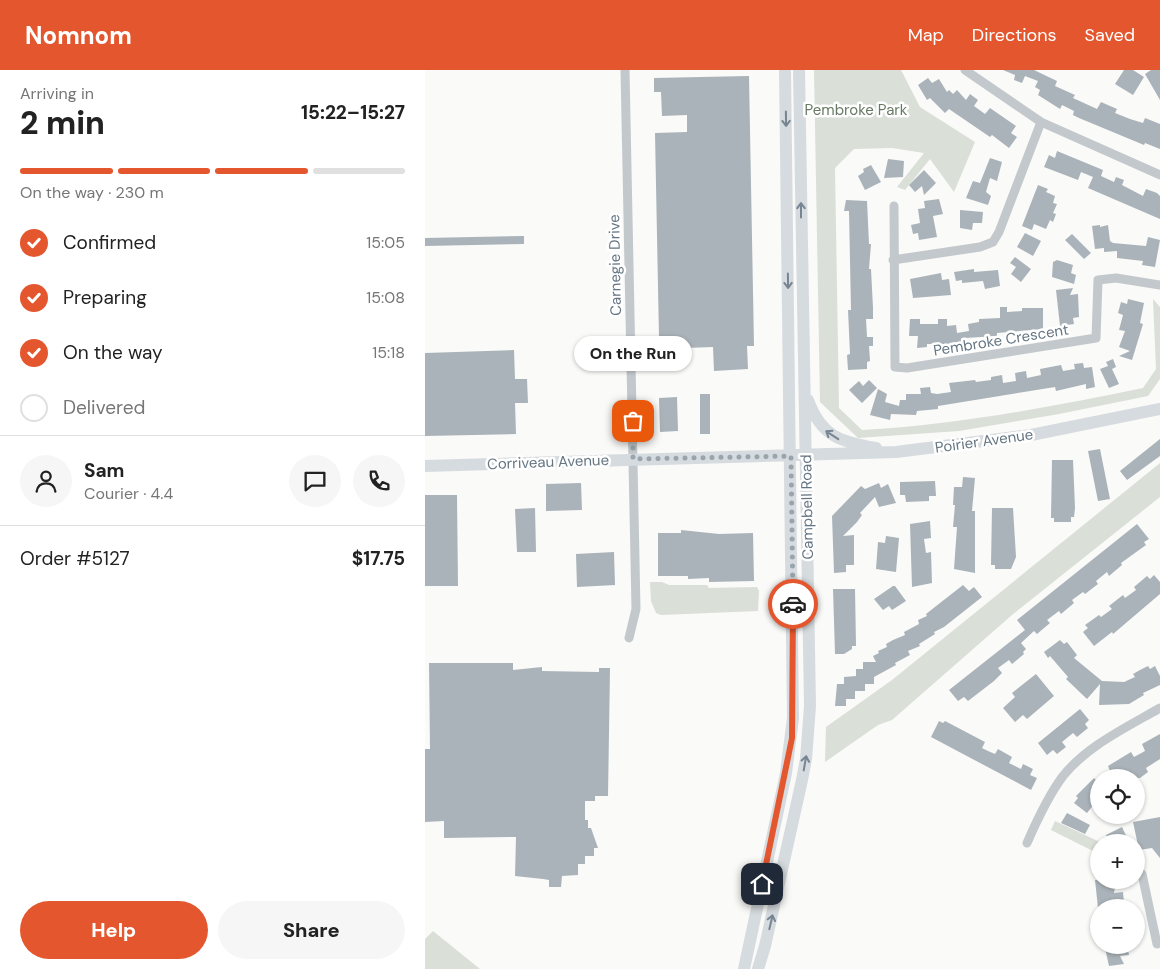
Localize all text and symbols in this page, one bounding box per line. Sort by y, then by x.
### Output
text: Nomnom [25,20,132,51]
text: Map [908,23,944,47]
text: Directions [972,23,1057,47]
text: Saved [1085,23,1135,47]
text: Arriving in [20,83,94,104]
text: 15:22–15:27 [301,100,405,125]
park label: Pembroke Park [805,100,908,120]
text: 2 min [20,102,105,144]
one-way arrow [781,110,791,126]
text: On the way · 230 m [20,182,164,203]
one-way arrow [796,202,806,218]
street label: Carnegie Drive [604,214,626,316]
icon: check [20,229,48,257]
text: Confirmed [63,230,156,255]
text: 15:05 [366,232,405,253]
one-way arrow [783,272,793,289]
icon: check [20,284,48,312]
text: Preparing [63,285,147,310]
text: 15:08 [366,287,405,308]
street label: Pembroke Crescent [932,319,1070,361]
callout: On the Run [574,336,692,371]
icon: check [20,339,48,367]
text: On the way [63,340,163,365]
text: 15:18 [372,342,405,363]
text: On the Run [590,343,676,364]
text: Delivered [63,395,145,420]
pin [612,400,654,442]
icon: bag [619,407,647,435]
street label: Poirier Avenue [934,424,1034,458]
one-way arrow [826,429,840,439]
street label: Corriveau Avenue [487,450,609,474]
street label: Campbell Road [796,454,818,560]
button: person [20,455,72,507]
button: chat [289,455,341,507]
button: phone [353,455,405,507]
text: Sam [84,458,125,483]
text: Courier · 4.4 [84,483,173,504]
text: Order #5127 [20,546,130,571]
text: $17.75 [352,546,405,571]
courier [768,579,818,629]
icon: car [779,590,807,618]
one-way arrow [801,756,811,772]
map controls [1090,769,1145,954]
button: locate [1090,769,1145,824]
button: + [1090,834,1145,889]
pin [741,863,783,905]
icon: home [748,870,776,898]
button: − [1090,899,1145,954]
button: Help [20,901,208,959]
button: Share [218,901,405,959]
one-way arrow [766,914,776,930]

